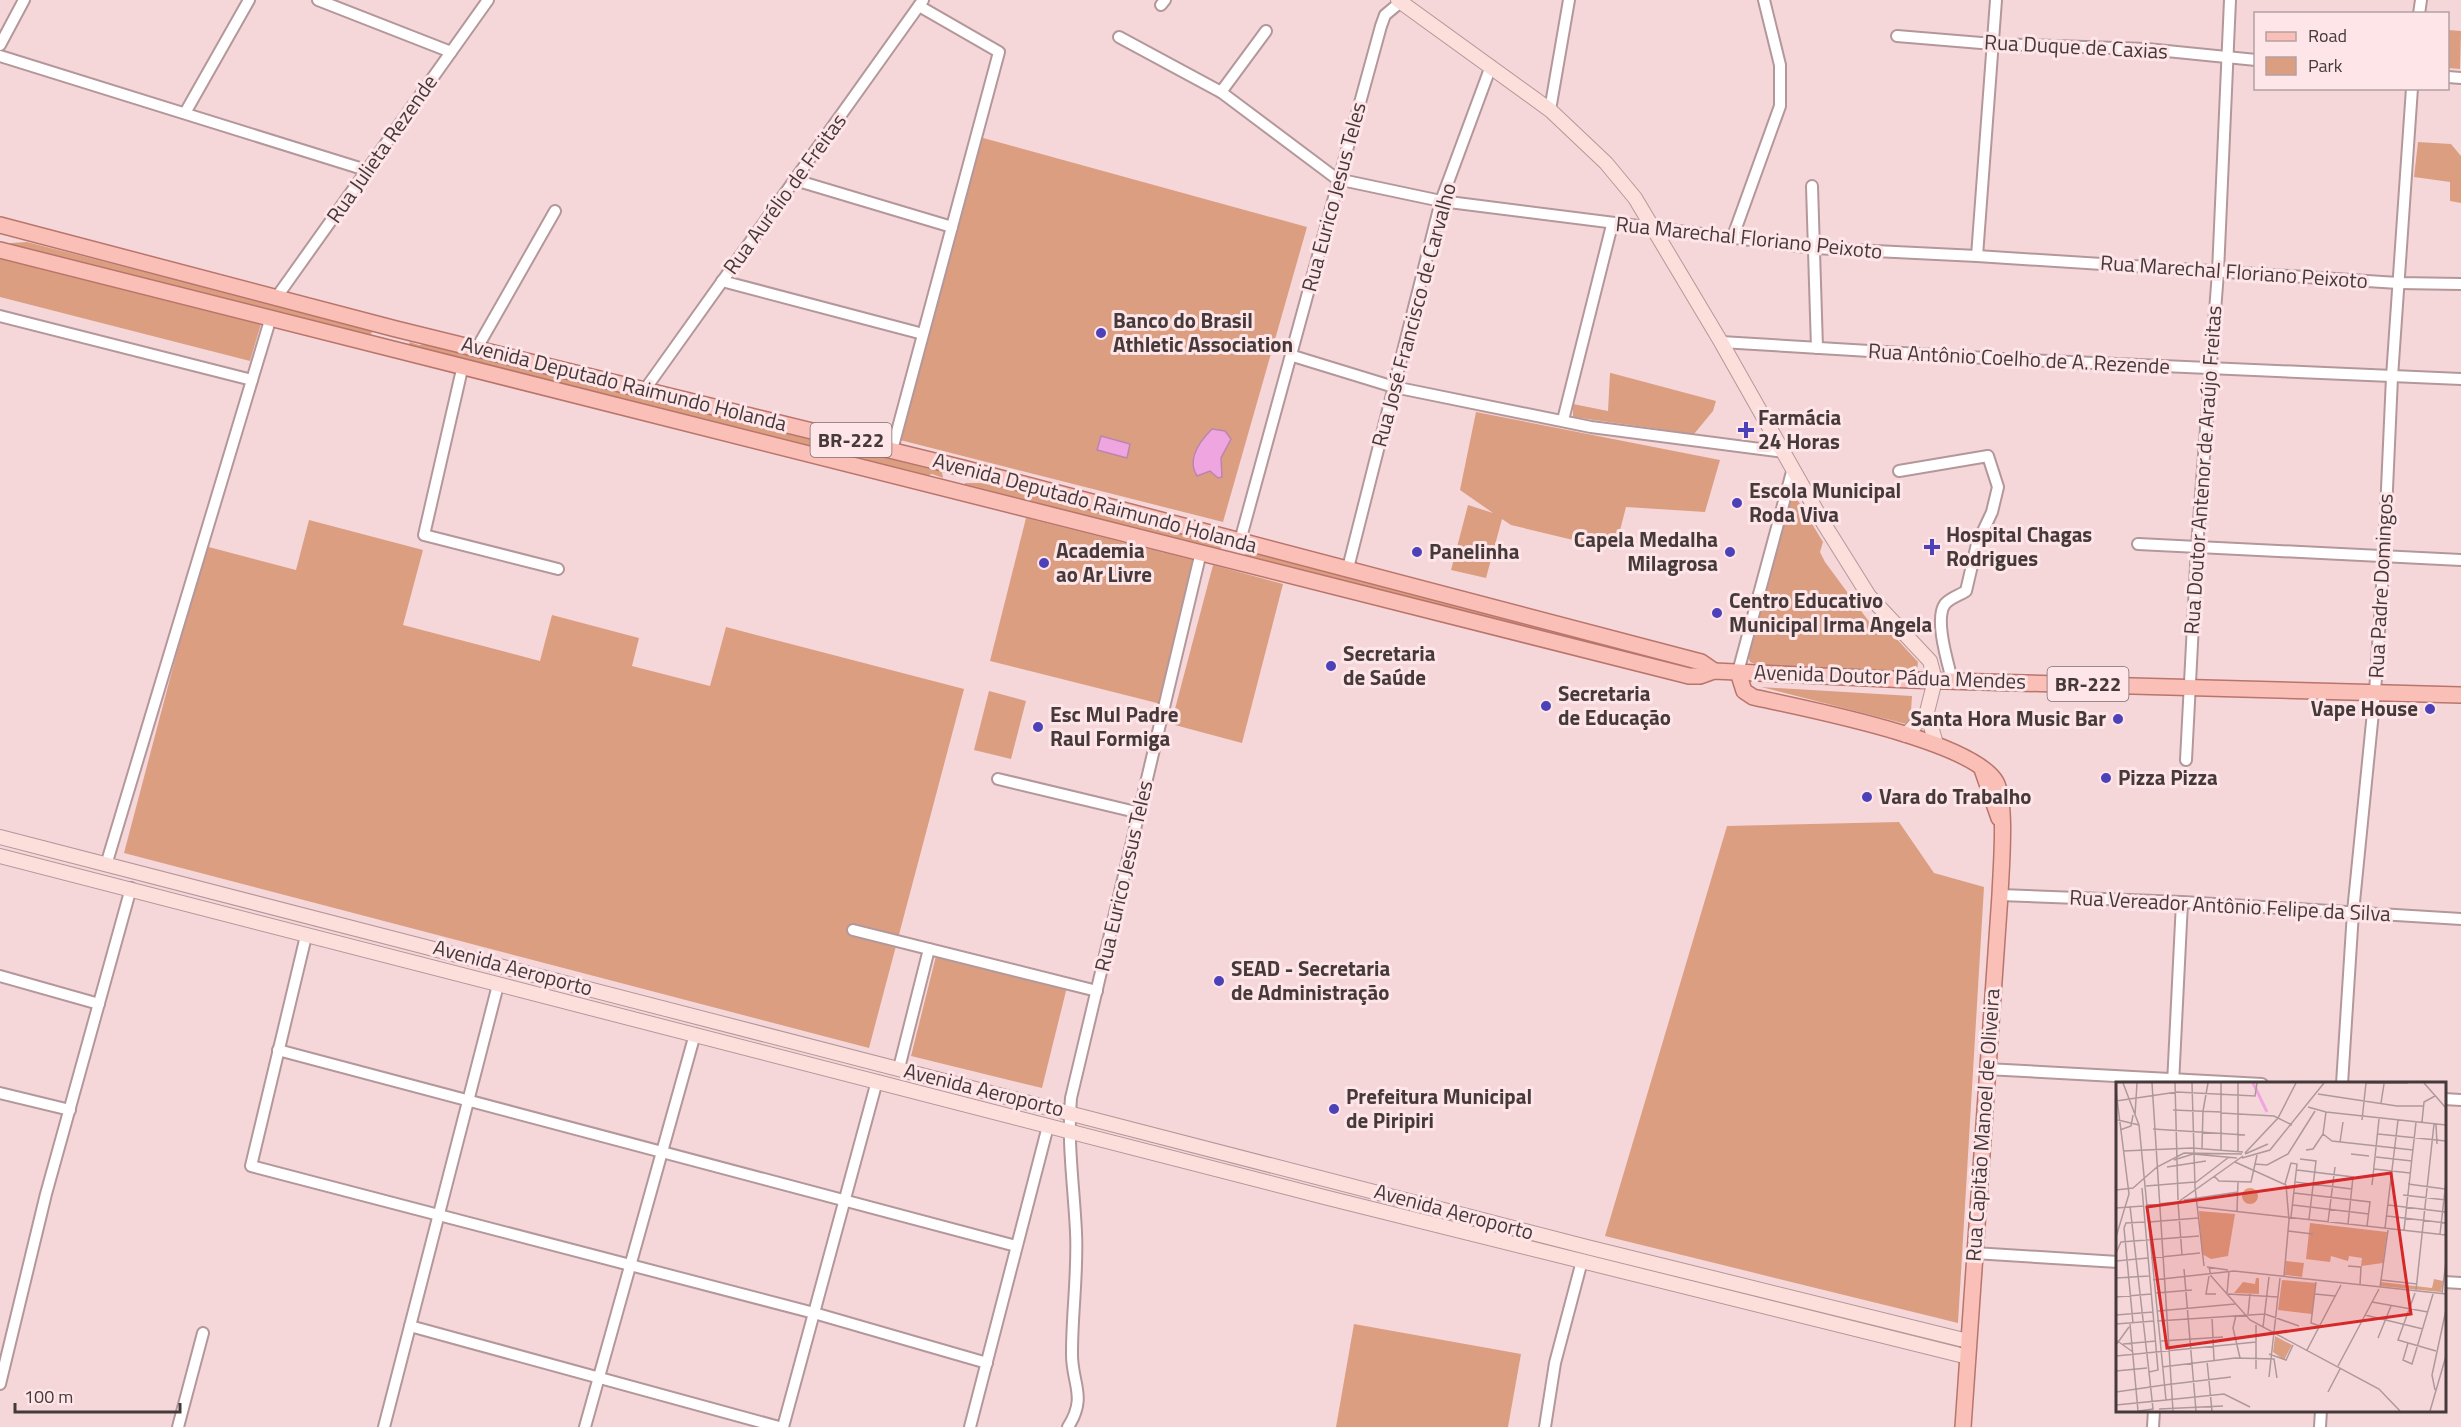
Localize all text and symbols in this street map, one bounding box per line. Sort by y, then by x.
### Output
legend [2254,12,2449,90]
text: Road [2308,22,2347,49]
street label: Rua Duque de Caxias [1983,25,2169,67]
text: Park [2308,52,2343,79]
street label: Rua Julieta Rezende [318,67,445,229]
street label: Rua Eurico Jesus Teles [1292,98,1374,295]
street label: Rua Aurélio de Freitas [715,106,854,281]
street label: Rua José Francisco de Carvalho [1362,179,1464,450]
street label: Rua Marechal Floriano Peixoto [1614,207,1884,267]
street label: Rua Marechal Floriano Peixoto [2099,246,2369,296]
place label: Banco do Brasil Athletic Association [1113,304,1293,360]
street label: Rua Doutor Antenor de Araújo Freitas [2175,304,2229,636]
marker: Banco do Brasil Athletic Association [1094,326,1108,340]
street label: Avenida Deputado Raimundo Holanda [458,327,791,439]
street label: Rua Antônio Coelho de A. Rezende [1867,334,2171,382]
place label: Farmácia 24 Horas [1758,401,1841,457]
road number: BR-222 [810,423,892,457]
marker: Farmácia 24 Horas [1739,423,1753,437]
street label: Avenida Deputado Raimundo Holanda [930,443,1261,561]
place label: Escola Municipal Roda Viva [1749,474,1901,530]
street label: Rua Padre Domingos [2359,493,2401,679]
marker: Escola Municipal Roda Viva [1730,496,1744,510]
place label: Hospital Chagas Rodrigues [1946,518,2092,574]
place label: Capela Medalha Milagrosa [1574,523,1718,579]
place label: Academia ao Ar Livre [1056,534,1152,590]
place label: Panelinha [1429,535,1520,567]
marker: Hospital Chagas Rodrigues [1923,538,1941,556]
marker: Panelinha [1410,545,1424,559]
marker: Capela Medalha Milagrosa [1723,545,1737,559]
marker: Academia ao Ar Livre [1037,556,1051,570]
place label: Centro Educativo Municipal Irma Angela [1729,584,1933,640]
marker: Centro Educativo Municipal Irma Angela [1710,606,1724,620]
place label: Secretaria de Saúde [1343,637,1436,693]
street label: Avenida Doutor Pádua Mendes [1754,655,2027,697]
marker: Secretaria de Saúde [1324,659,1338,673]
road number: BR-222 [2048,667,2128,701]
place label: Secretaria de Educação [1558,677,1671,733]
place label: Vape House [2311,692,2418,724]
place label: Esc Mul Padre Raul Formiga [1050,698,1179,754]
marker: Secretaria de Educação [1539,699,1553,713]
place label: Santa Hora Music Bar [1911,702,2106,734]
marker: Vape House [2423,702,2437,716]
marker: Santa Hora Music Bar [2111,712,2125,726]
marker: Esc Mul Padre Raul Formiga [1031,720,1045,734]
place label: Pizza Pizza [2118,761,2218,793]
marker: Pizza Pizza [2099,771,2113,785]
street label: Rua Eurico Jesus Teles [1085,777,1161,974]
place label: Vara do Trabalho [1879,780,2032,812]
marker: Vara do Trabalho [1860,790,1874,804]
street label: Rua Vereador Antônio Felipe da Silva [2068,881,2392,929]
street label: Avenida Aeroporto [430,930,597,1004]
place label: SEAD - Secretaria de Administração [1231,952,1391,1008]
marker: SEAD - Secretaria de Administração [1212,974,1226,988]
street label: Rua Capitão Manoel de Oliveira [1957,987,2008,1262]
street label: Avenida Aeroporto [901,1054,1068,1124]
place label: Prefeitura Municipal de Piripiri [1346,1080,1532,1136]
inset map [2116,1082,2446,1412]
marker: Prefeitura Municipal de Piripiri [1327,1102,1341,1116]
street label: Avenida Aeroporto [1371,1174,1538,1248]
scale bar [15,1376,180,1414]
text: 100 m [24,1383,73,1410]

